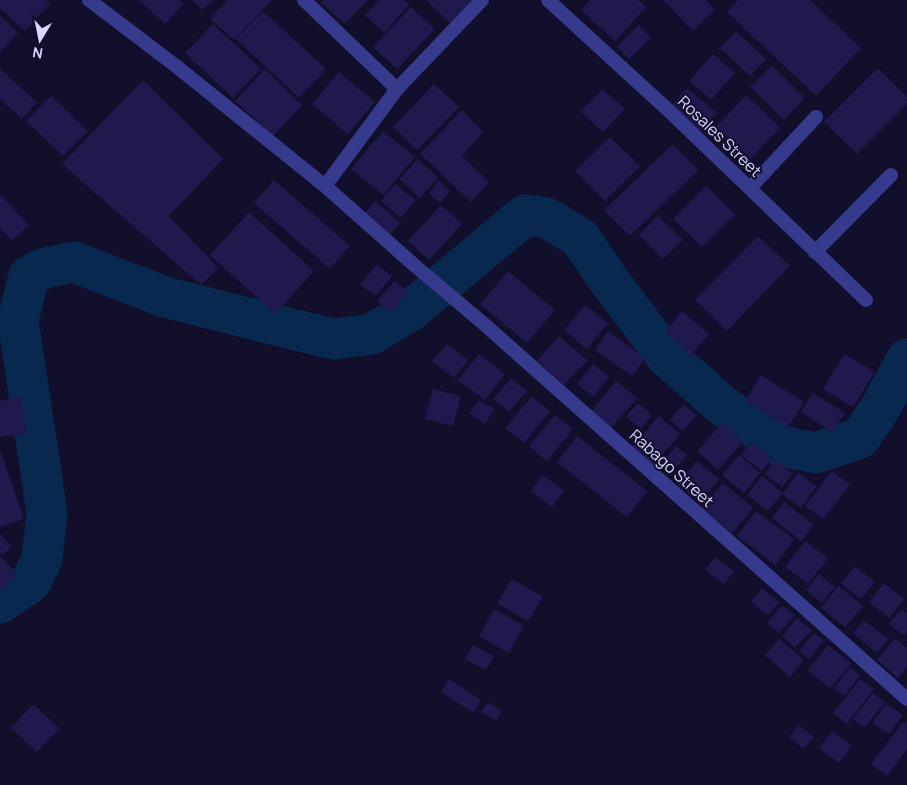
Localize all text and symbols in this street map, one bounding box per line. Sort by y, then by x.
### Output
north arrow [15,15,65,65]
text: N [31,43,44,64]
street label: Rosales Street [673,90,767,182]
street label: Rabago Street [625,424,719,512]

